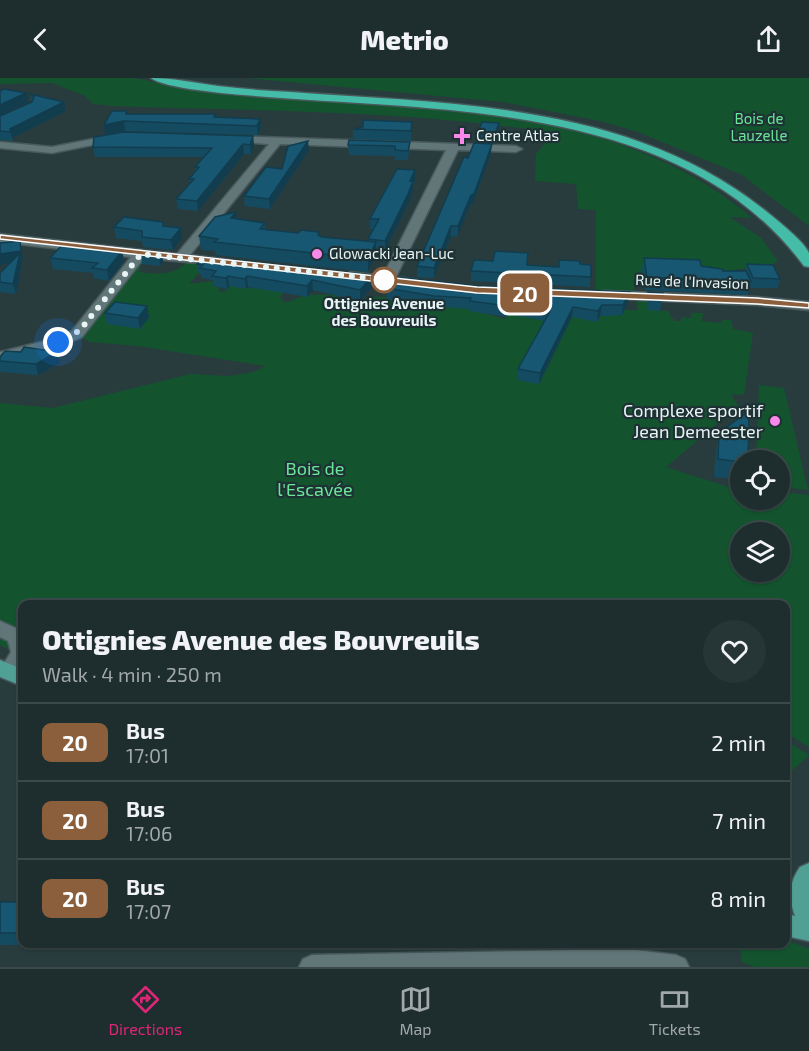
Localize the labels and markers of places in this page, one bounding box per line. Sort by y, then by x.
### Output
place label: Centre Atlas [476,126,559,144]
marker: Centre Atlas [453,127,471,145]
place label: Glowacki Jean-Luc [329,244,454,262]
marker: Glowacki Jean-Luc [310,247,324,261]
marker: Ottignies Avenue des Bouvreuils [371,267,397,293]
place label: Ottignies Avenue des Bouvreuils [324,294,444,329]
place label: Complexe sportif Jean Demeester [623,399,764,442]
marker: Complexe sportif Jean Demeester [768,414,782,428]

